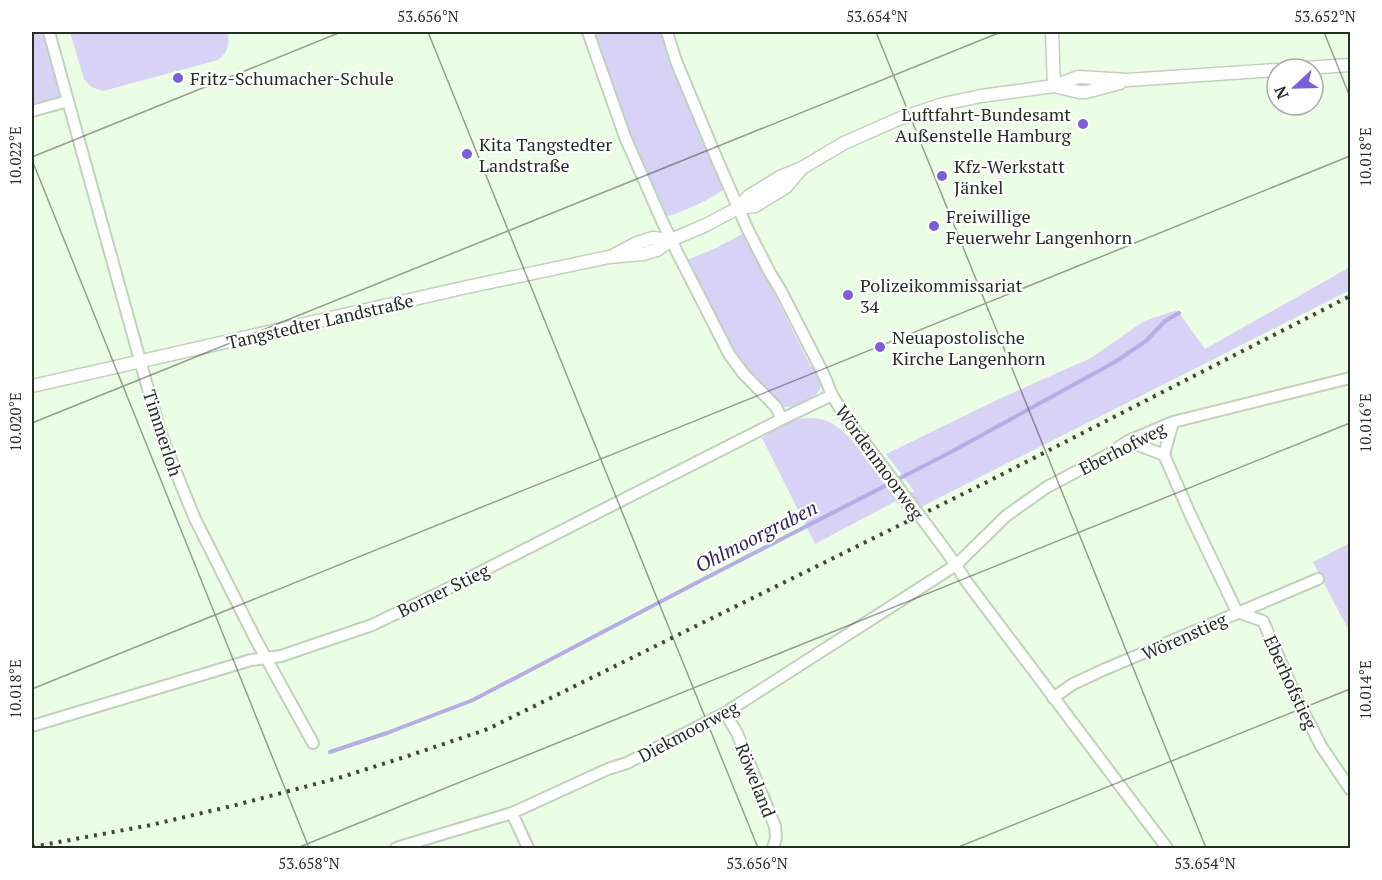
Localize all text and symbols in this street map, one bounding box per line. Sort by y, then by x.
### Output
text: 53.656°N [397,6,459,26]
text: 53.654°N [846,6,908,26]
text: 53.652°N [1294,6,1356,26]
north arrow [1265,57,1325,117]
place label: Fritz-Schumacher-Schule [190,66,394,90]
marker: Fritz-Schumacher-Schule [171,71,185,85]
text: N [1269,83,1294,102]
place label: Luftfahrt-Bundesamt Außenstelle Hamburg [895,102,1072,147]
marker: Luftfahrt-Bundesamt Außenstelle Hamburg [1076,117,1090,131]
text: 10.022°E [5,126,25,186]
text: 10.018°E [1355,127,1375,187]
place label: Kita Tangstedter Landstraße [479,132,612,177]
marker: Kita Tangstedter Landstraße [460,147,474,161]
place label: Kfz-Werkstatt Jänkel [954,154,1065,199]
marker: Kfz-Werkstatt Jänkel [935,169,949,183]
place label: Freiwillige Feuerwehr Langenhorn [946,204,1132,249]
marker: Freiwillige Feuerwehr Langenhorn [927,219,941,233]
place label: Polizeikommissariat 34 [860,273,1023,318]
street label: Tangstedter Landstraße [224,288,416,354]
marker: Polizeikommissariat 34 [841,288,855,302]
place label: Neuapostolische Kirche Langenhorn [892,325,1046,370]
marker: Neuapostolische Kirche Langenhorn [873,340,887,354]
street label: Timmerloh [138,387,188,480]
text: 10.020°E [5,392,25,452]
text: 10.016°E [1355,393,1375,453]
street label: Wördenmoorweg [830,400,930,525]
street label: Eberhofweg [1075,416,1170,480]
water label: Ohlmoorgraben [690,494,822,578]
street label: Borner Stieg [393,557,493,623]
street label: Wörenstieg [1138,606,1231,665]
street label: Eberhofstieg [1259,631,1324,733]
text: 10.018°E [5,659,25,719]
text: 10.014°E [1355,660,1375,720]
street label: Diekmoorweg [634,694,743,768]
street label: Röweland [730,739,782,821]
text: 53.658°N [278,853,340,873]
text: 53.656°N [726,853,788,873]
text: 53.654°N [1174,853,1236,873]

